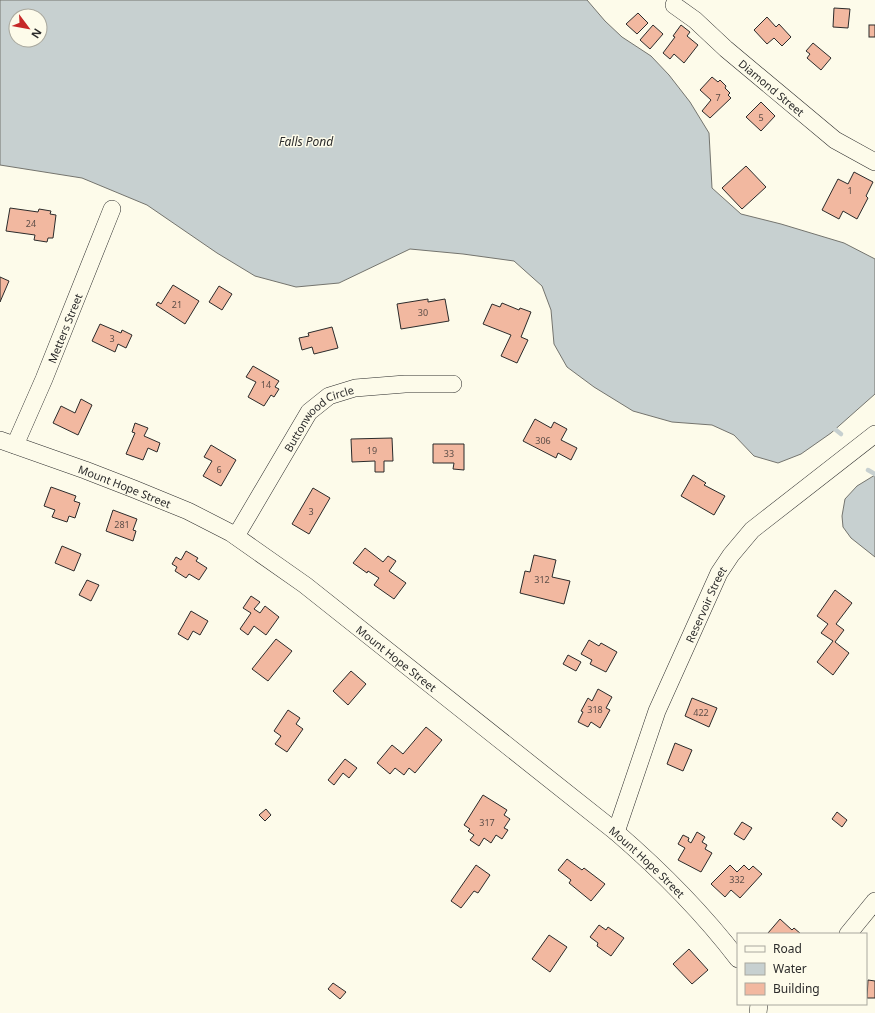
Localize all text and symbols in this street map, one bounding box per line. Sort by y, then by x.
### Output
north arrow [8,8,48,48]
text: N [28,26,46,41]
street label: Diamond Street [736,56,808,119]
house number: 7 [715,91,721,104]
house number: 5 [758,111,764,124]
water label: Falls Pond [279,133,334,150]
house number: 1 [847,184,853,197]
house number: 24 [26,217,36,230]
street label: Metters Street [44,291,85,365]
house number: 21 [172,298,182,311]
house number: 30 [418,306,428,319]
house number: 3 [109,332,115,345]
house number: 14 [261,378,271,391]
street label: Buttonwood Circle [280,381,355,454]
house number: 306 [535,434,551,447]
house number: 19 [367,444,377,457]
house number: 33 [444,447,454,460]
street label: Mount Hope Street [76,461,174,511]
house number: 6 [216,463,222,476]
house number: 3 [308,505,314,518]
house number: 281 [114,518,130,531]
street label: Reservoir Street [681,563,729,645]
house number: 312 [534,573,550,586]
street label: Mount Hope Street [354,621,440,694]
house number: 318 [587,703,603,716]
house number: 422 [693,706,709,719]
house number: 317 [479,816,495,829]
street label: Mount Hope Street [606,822,689,901]
house number: 332 [729,873,745,886]
legend [737,933,867,1005]
text: Road [773,940,802,957]
text: Water [773,960,807,977]
text: Building [773,980,820,997]

